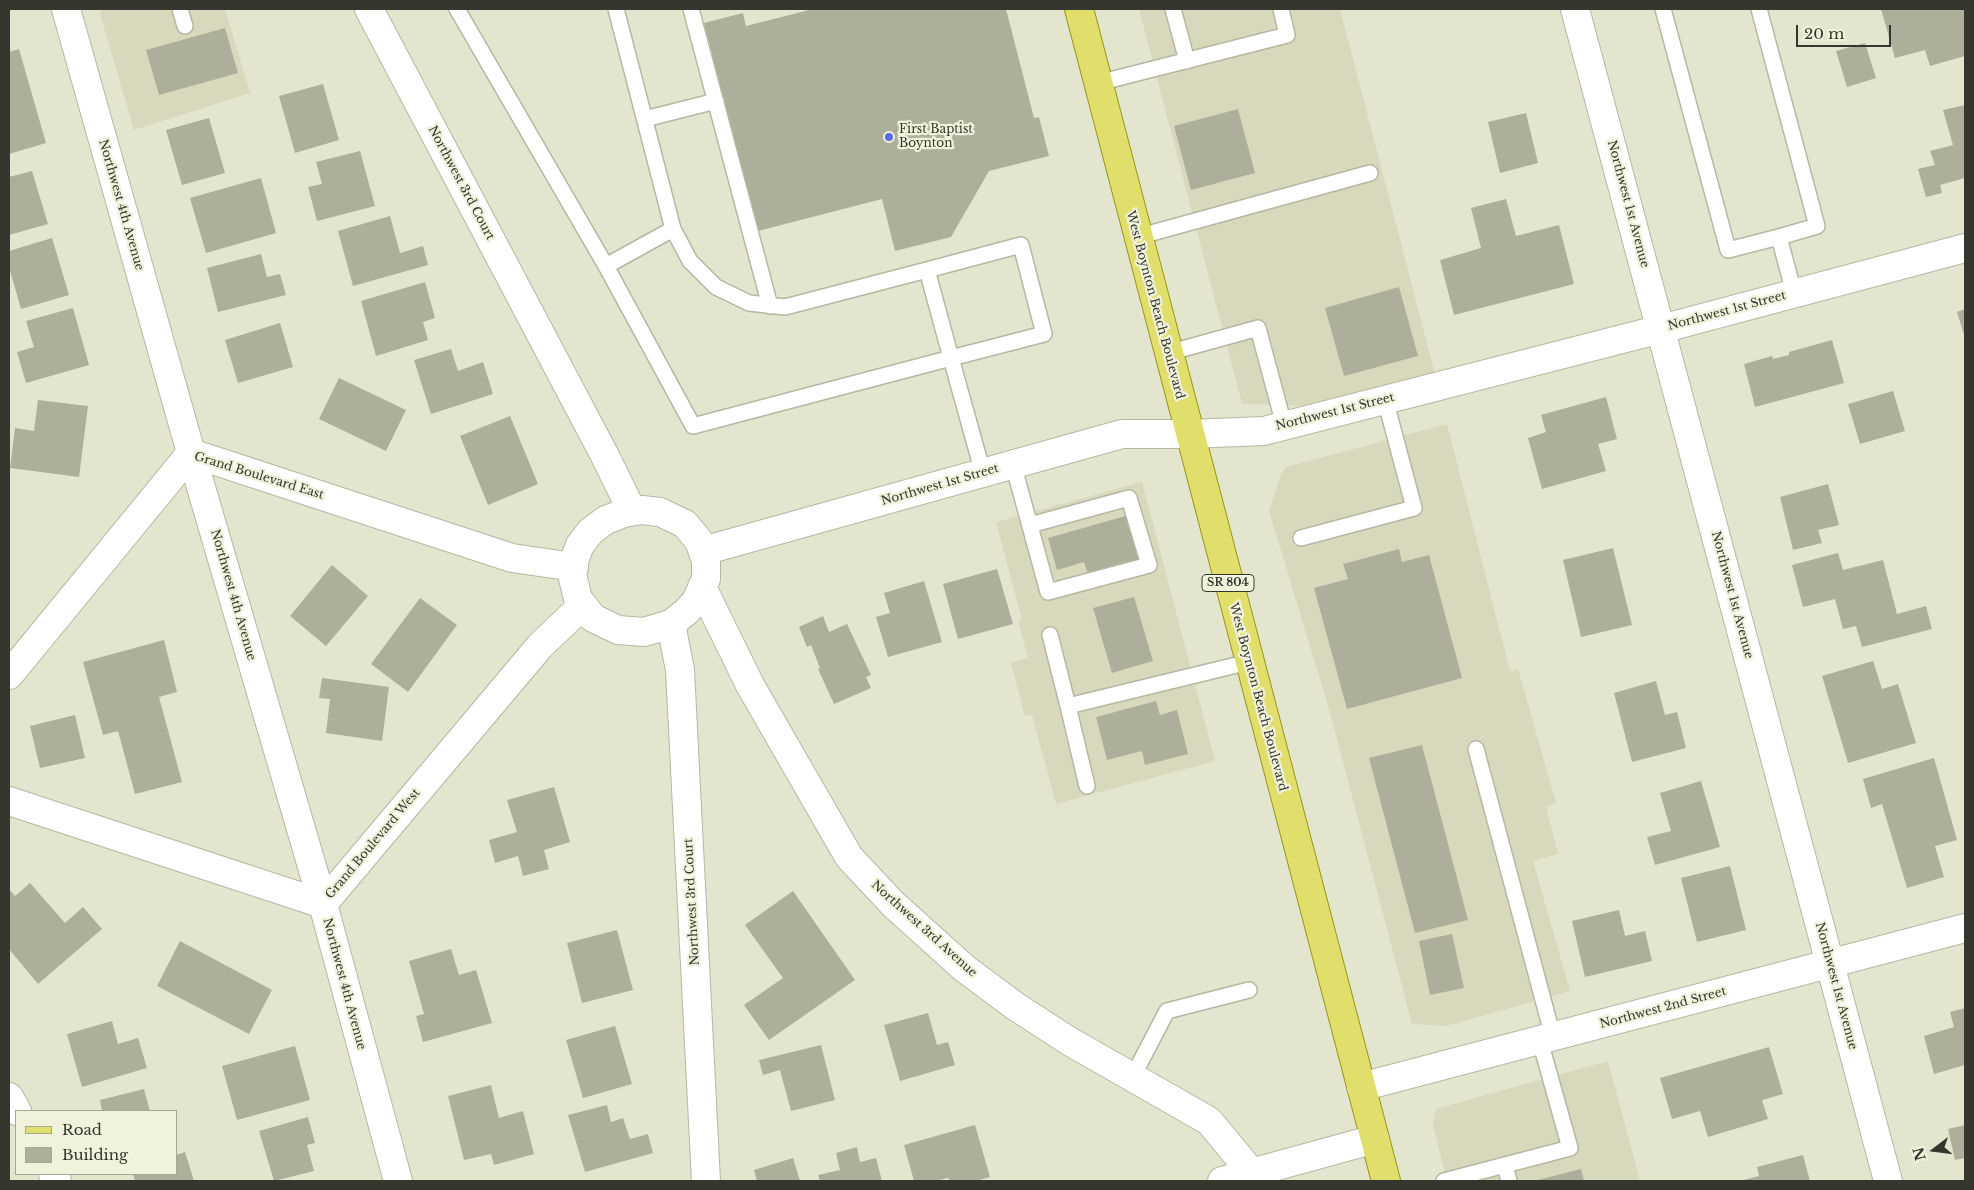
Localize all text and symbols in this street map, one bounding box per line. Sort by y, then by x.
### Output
scale bar [1799,15,1894,47]
text: 20 m [1804,24,1844,43]
street label: Northwest 3rd Court [425,123,497,243]
place label: First Baptist Boynton [899,123,973,151]
marker: First Baptist Boynton [883,131,895,143]
street label: Northwest 4th Avenue [95,138,147,272]
street label: Northwest 1st Avenue [1604,139,1652,269]
street label: West Boynton Beach Boulevard [1123,209,1187,401]
street label: Northwest 1st Street [1666,288,1788,334]
street label: Northwest 1st Street [1274,390,1396,434]
street label: Grand Boulevard East [192,449,326,503]
street label: Northwest 1st Street [879,461,1001,509]
street label: Northwest 4th Avenue [207,528,259,662]
street label: Northwest 1st Avenue [1708,530,1756,660]
road number: SR 804 [1202,574,1254,592]
street label: West Boynton Beach Boulevard [1226,601,1290,793]
street label: Grand Boulevard West [323,786,423,902]
street label: Northwest 3rd Court [681,838,703,966]
street label: Northwest 3rd Avenue [868,878,980,980]
street label: Northwest 4th Avenue [319,917,369,1051]
street label: Northwest 1st Avenue [1812,921,1860,1051]
street label: Northwest 2nd Street [1598,984,1728,1032]
legend [15,1110,178,1175]
text: Road [62,1120,102,1139]
north arrow [1909,1125,1959,1175]
text: Building [62,1145,128,1164]
text: N [1909,1145,1930,1163]

